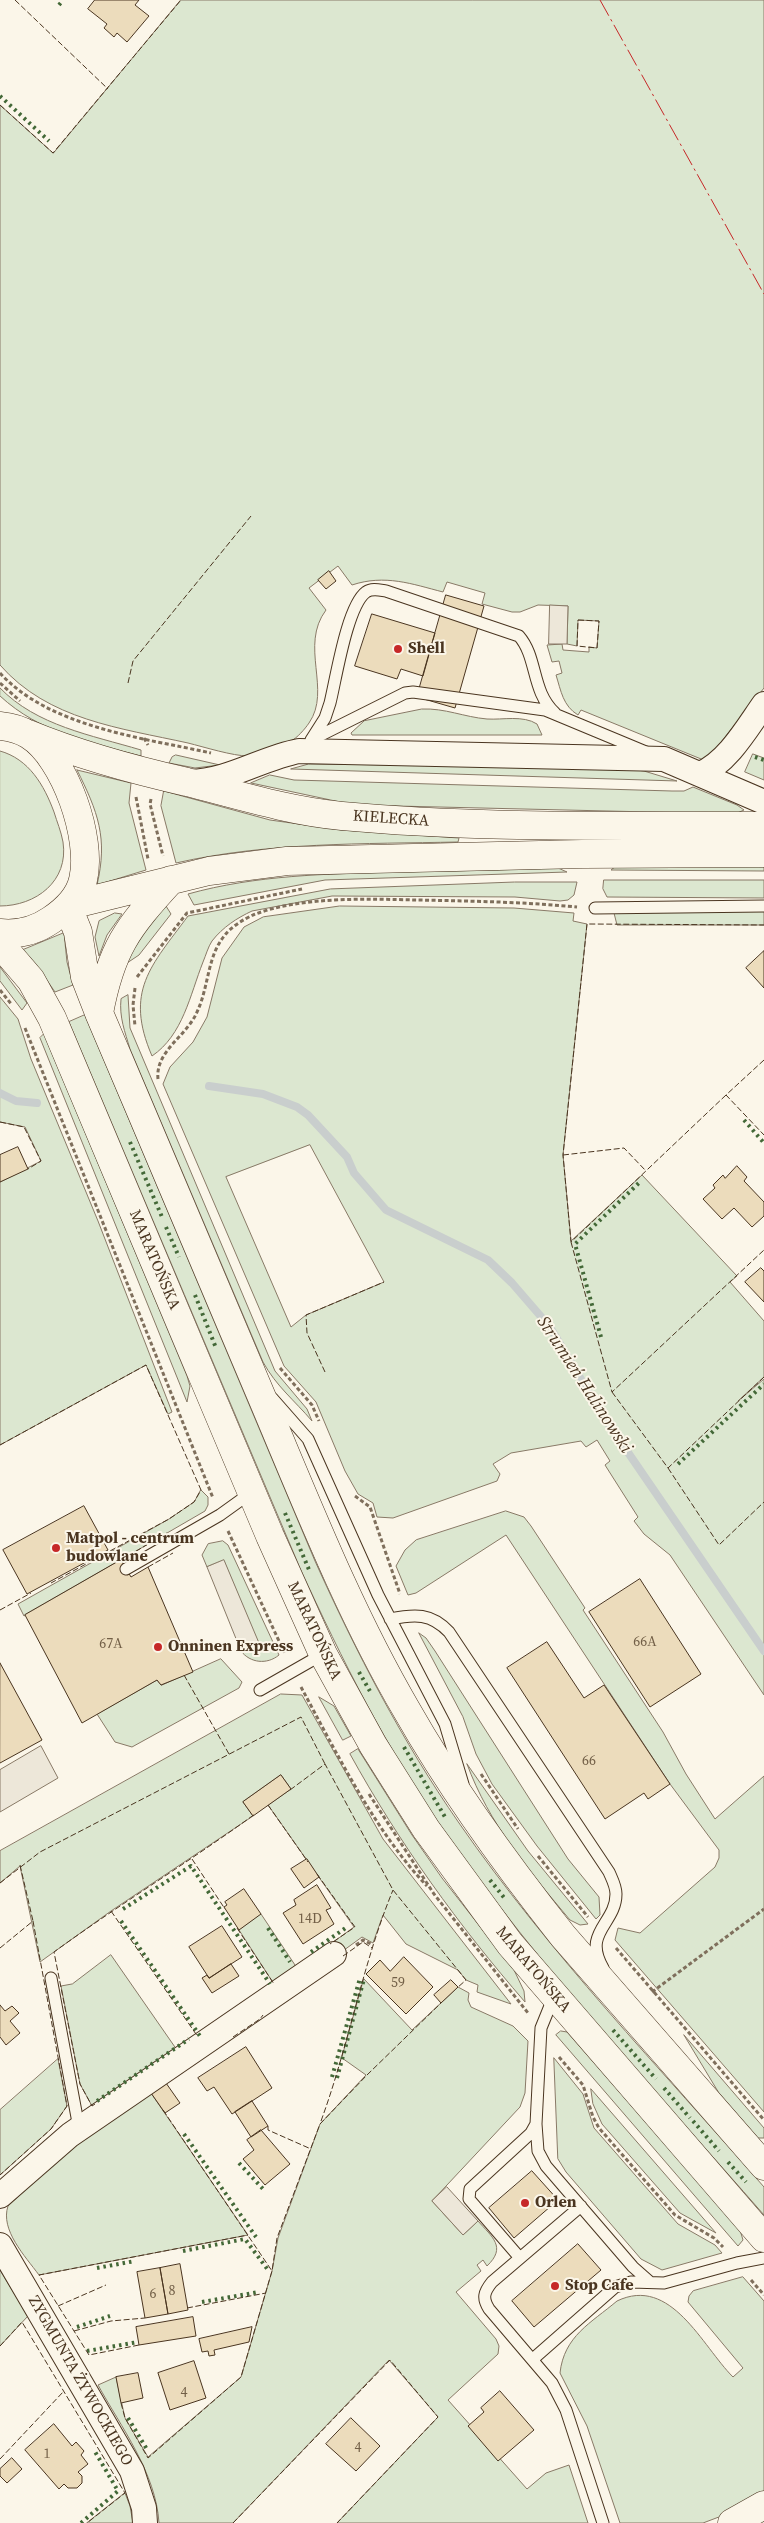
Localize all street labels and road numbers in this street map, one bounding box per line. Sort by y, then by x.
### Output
street label: KIELECKA [352,807,430,831]
street label: MARATOŃSKA [124,1207,184,1313]
street label: MARATOŃSKA [283,1579,345,1683]
street label: MARATOŃSKA [491,1923,575,2017]
street label: ZYGMUNTA ŻYWOCKIEGO [23,2293,137,2469]

